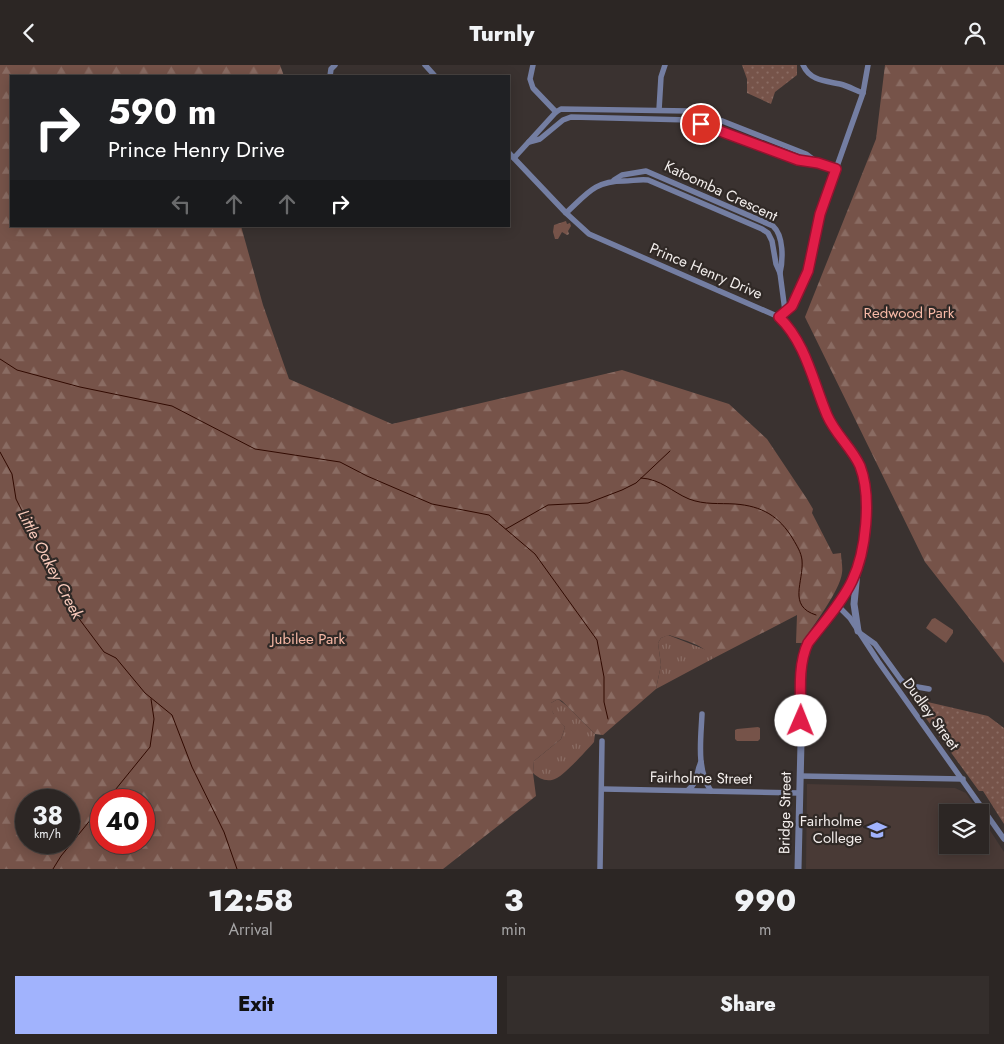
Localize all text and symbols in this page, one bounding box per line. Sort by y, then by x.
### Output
text: Turnly [470,17,534,49]
icon: back [15,19,43,47]
icon: person [961,19,989,47]
text: 590 m [108,87,216,137]
icon: right [25,95,90,160]
pin [680,103,722,145]
icon: arrive [687,110,715,138]
text: Prince Henry Drive [108,133,285,165]
street label: Katoomba Crescent [661,155,782,227]
icon: left [167,190,195,218]
icon: ahead [220,190,248,218]
icon: ahead [273,190,301,218]
icon: right [326,190,354,218]
street label: Prince Henry Drive [646,237,766,305]
park label: Redwood Park [864,302,955,324]
water label: Little Oakey Creek [12,506,90,624]
park label: Jubilee Park [269,628,345,650]
street label: Dudley Street [897,673,965,755]
position arrow [774,694,826,746]
street label: Fairholme Street [650,766,753,790]
street label: Bridge Street [773,771,797,854]
speed limit sign: 40 [90,789,155,854]
text: 38 [32,797,63,833]
map controls [939,804,989,854]
button: layers [939,804,989,854]
place label: Fairholme College [800,810,862,849]
school or university icon: Fairholme College [866,819,888,841]
text: km/h [34,825,61,843]
text: 12:58 [208,879,293,922]
text: 3 [504,879,523,922]
text: 990 [734,879,796,922]
text: Arrival [229,918,273,941]
text: min [501,918,526,941]
text: m [759,918,771,941]
button: Exit [15,976,497,1034]
button: Share [507,976,989,1034]

